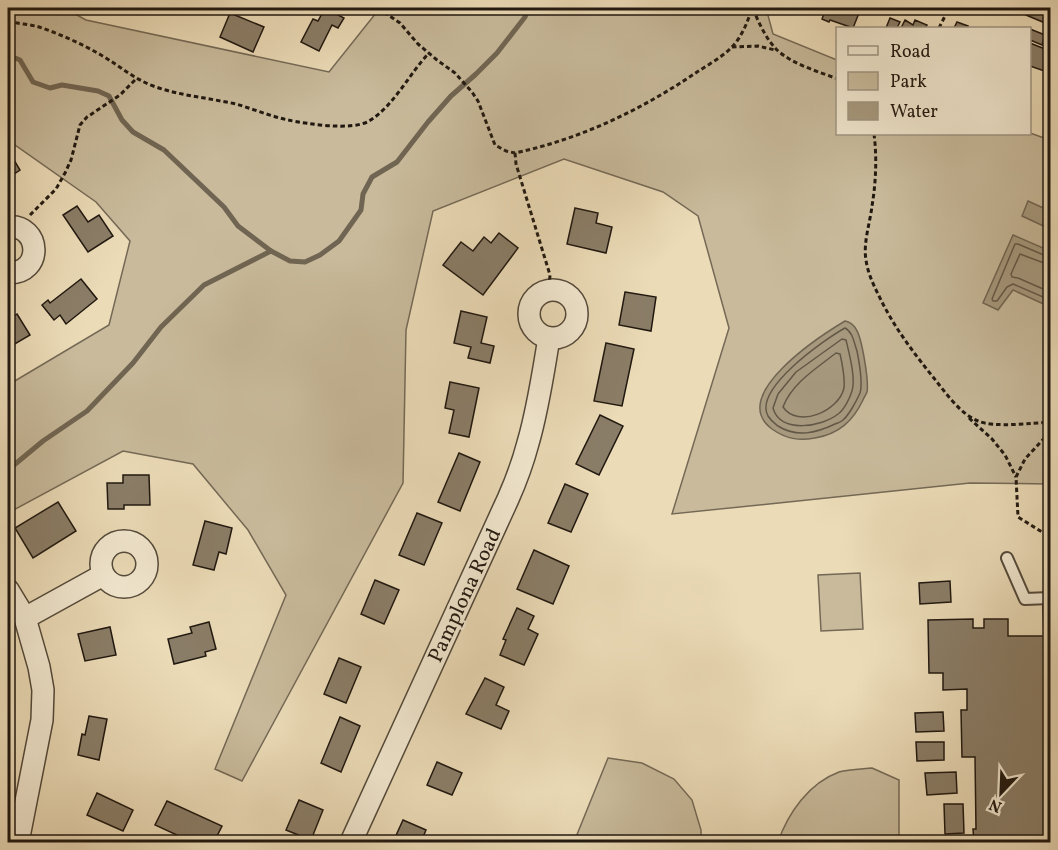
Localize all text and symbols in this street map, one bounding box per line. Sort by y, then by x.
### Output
legend [836,27,1031,135]
text: Road [890,40,931,65]
text: Park [890,70,927,95]
text: Water [890,100,938,125]
street label: Pamplona Road [422,524,509,668]
north arrow [971,763,1031,823]
text: N [986,792,1006,817]

